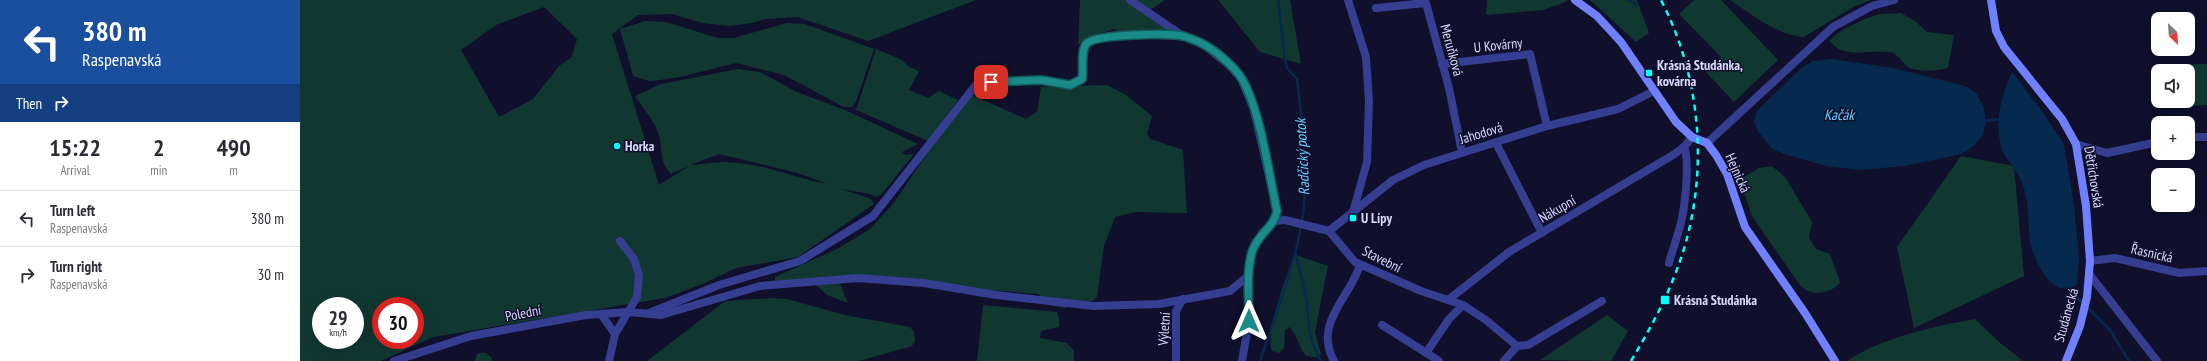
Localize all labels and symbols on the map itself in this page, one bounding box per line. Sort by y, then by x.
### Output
north arrow [2151,12,2195,56]
street label: Meruňková [1436,22,1468,78]
street label: U Kovárny [1473,33,1524,57]
place label: Krásná Studánka, kovárna [1657,56,1743,90]
pin [974,65,1008,99]
marker: Krásná Studánka, kovárna [1644,68,1654,78]
water label: Kačák [1824,105,1856,124]
water label: Radčický potok [1290,116,1314,196]
street label: Jahodová [1456,118,1505,148]
place label: Horka [625,137,655,155]
marker: Horka [612,141,622,151]
street label: Dětřichovská [2080,145,2108,209]
street label: Hejnická [1721,150,1755,196]
street label: Nákupní [1535,191,1579,227]
place label: U Lípy [1361,209,1392,227]
marker: U Lípy [1348,213,1358,223]
street label: Řasnická [2129,239,2175,267]
street label: Stavební [1359,241,1405,277]
street label: Studánecká [2050,286,2082,344]
place label: Krásná Studánka [1674,291,1757,309]
marker: Krásná Studánka [1659,294,1671,306]
speed limit sign: 30 [372,297,424,349]
position arrow [1228,300,1270,342]
street label: Polední [503,301,543,325]
street label: Výletní [1154,312,1174,347]

